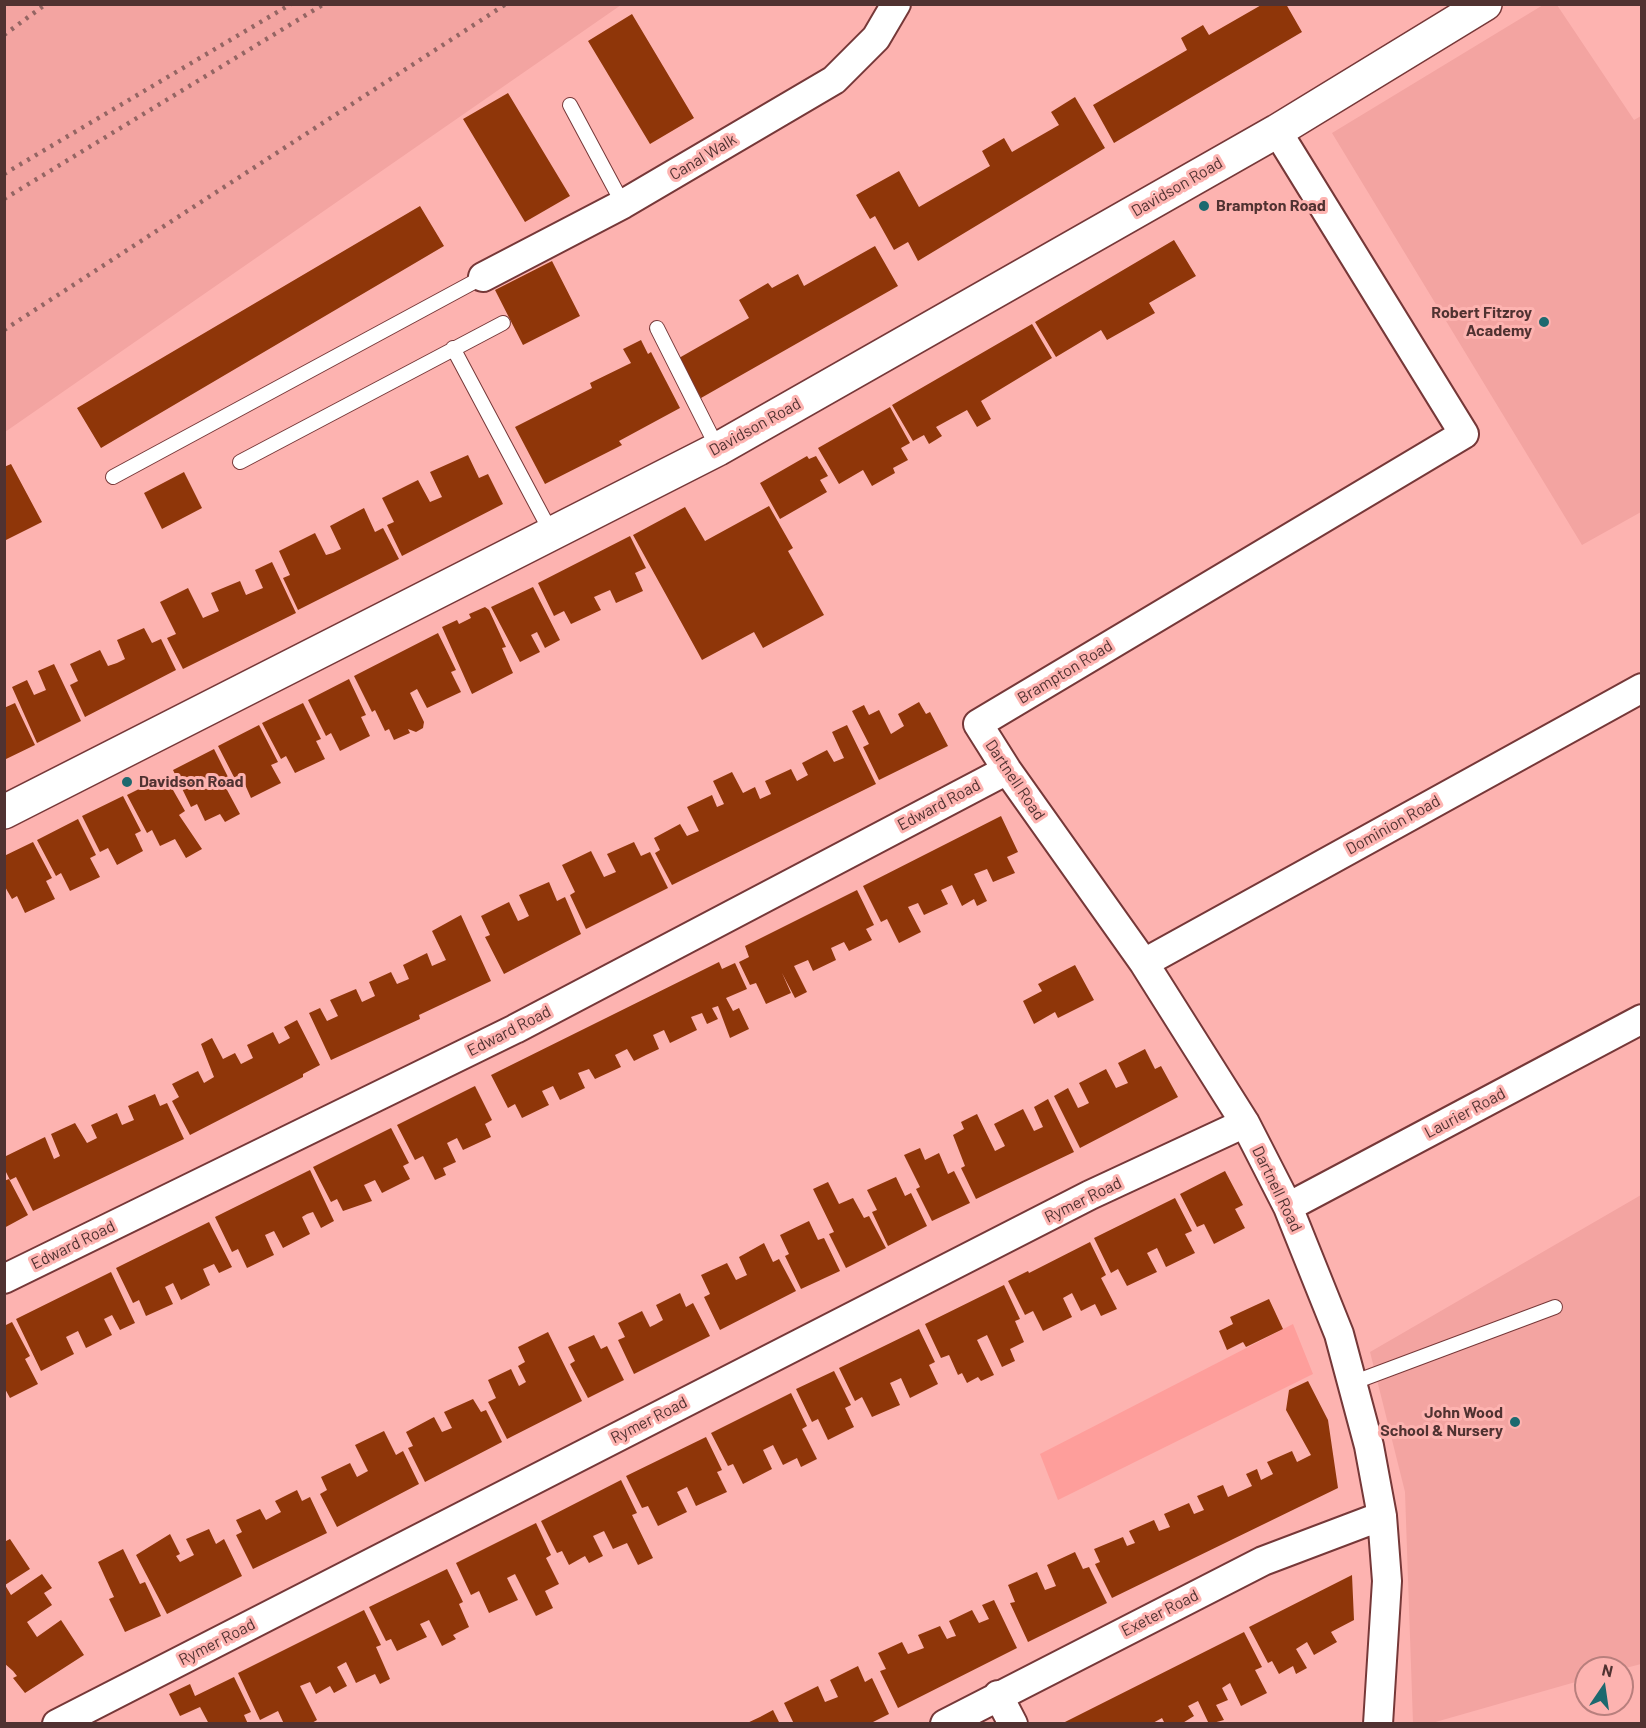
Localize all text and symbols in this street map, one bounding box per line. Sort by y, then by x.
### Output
street label: Canal Walk [666,130,740,184]
street label: Davidson Road [1128,153,1226,221]
place label: Brampton Road [1216,196,1326,216]
marker: Brampton Road [1197,199,1211,213]
place label: Robert Fitzroy Academy [1431,303,1532,341]
marker: Robert Fitzroy Academy [1537,315,1551,329]
street label: Davidson Road [706,394,804,460]
street label: Brampton Road [1014,636,1116,708]
street label: Dartnell Road [981,736,1049,824]
place label: Davidson Road [139,772,244,792]
marker: Davidson Road [120,775,134,789]
street label: Edward Road [894,775,984,835]
street label: Dominion Road [1343,791,1443,859]
street label: Edward Road [464,1002,554,1060]
street label: Laurier Road [1421,1084,1509,1142]
street label: Dartnell Road [1248,1143,1306,1235]
street label: Rymer Road [1041,1173,1125,1227]
street label: Edward Road [28,1216,118,1274]
street label: Rymer Road [608,1393,690,1447]
place label: John Wood School & Nursery [1380,1403,1503,1441]
marker: John Wood School & Nursery [1508,1415,1522,1429]
street label: Exeter Road [1118,1585,1202,1641]
street label: Rymer Road [176,1615,258,1669]
north arrow [1574,1656,1634,1716]
text: N [1600,1659,1615,1680]

